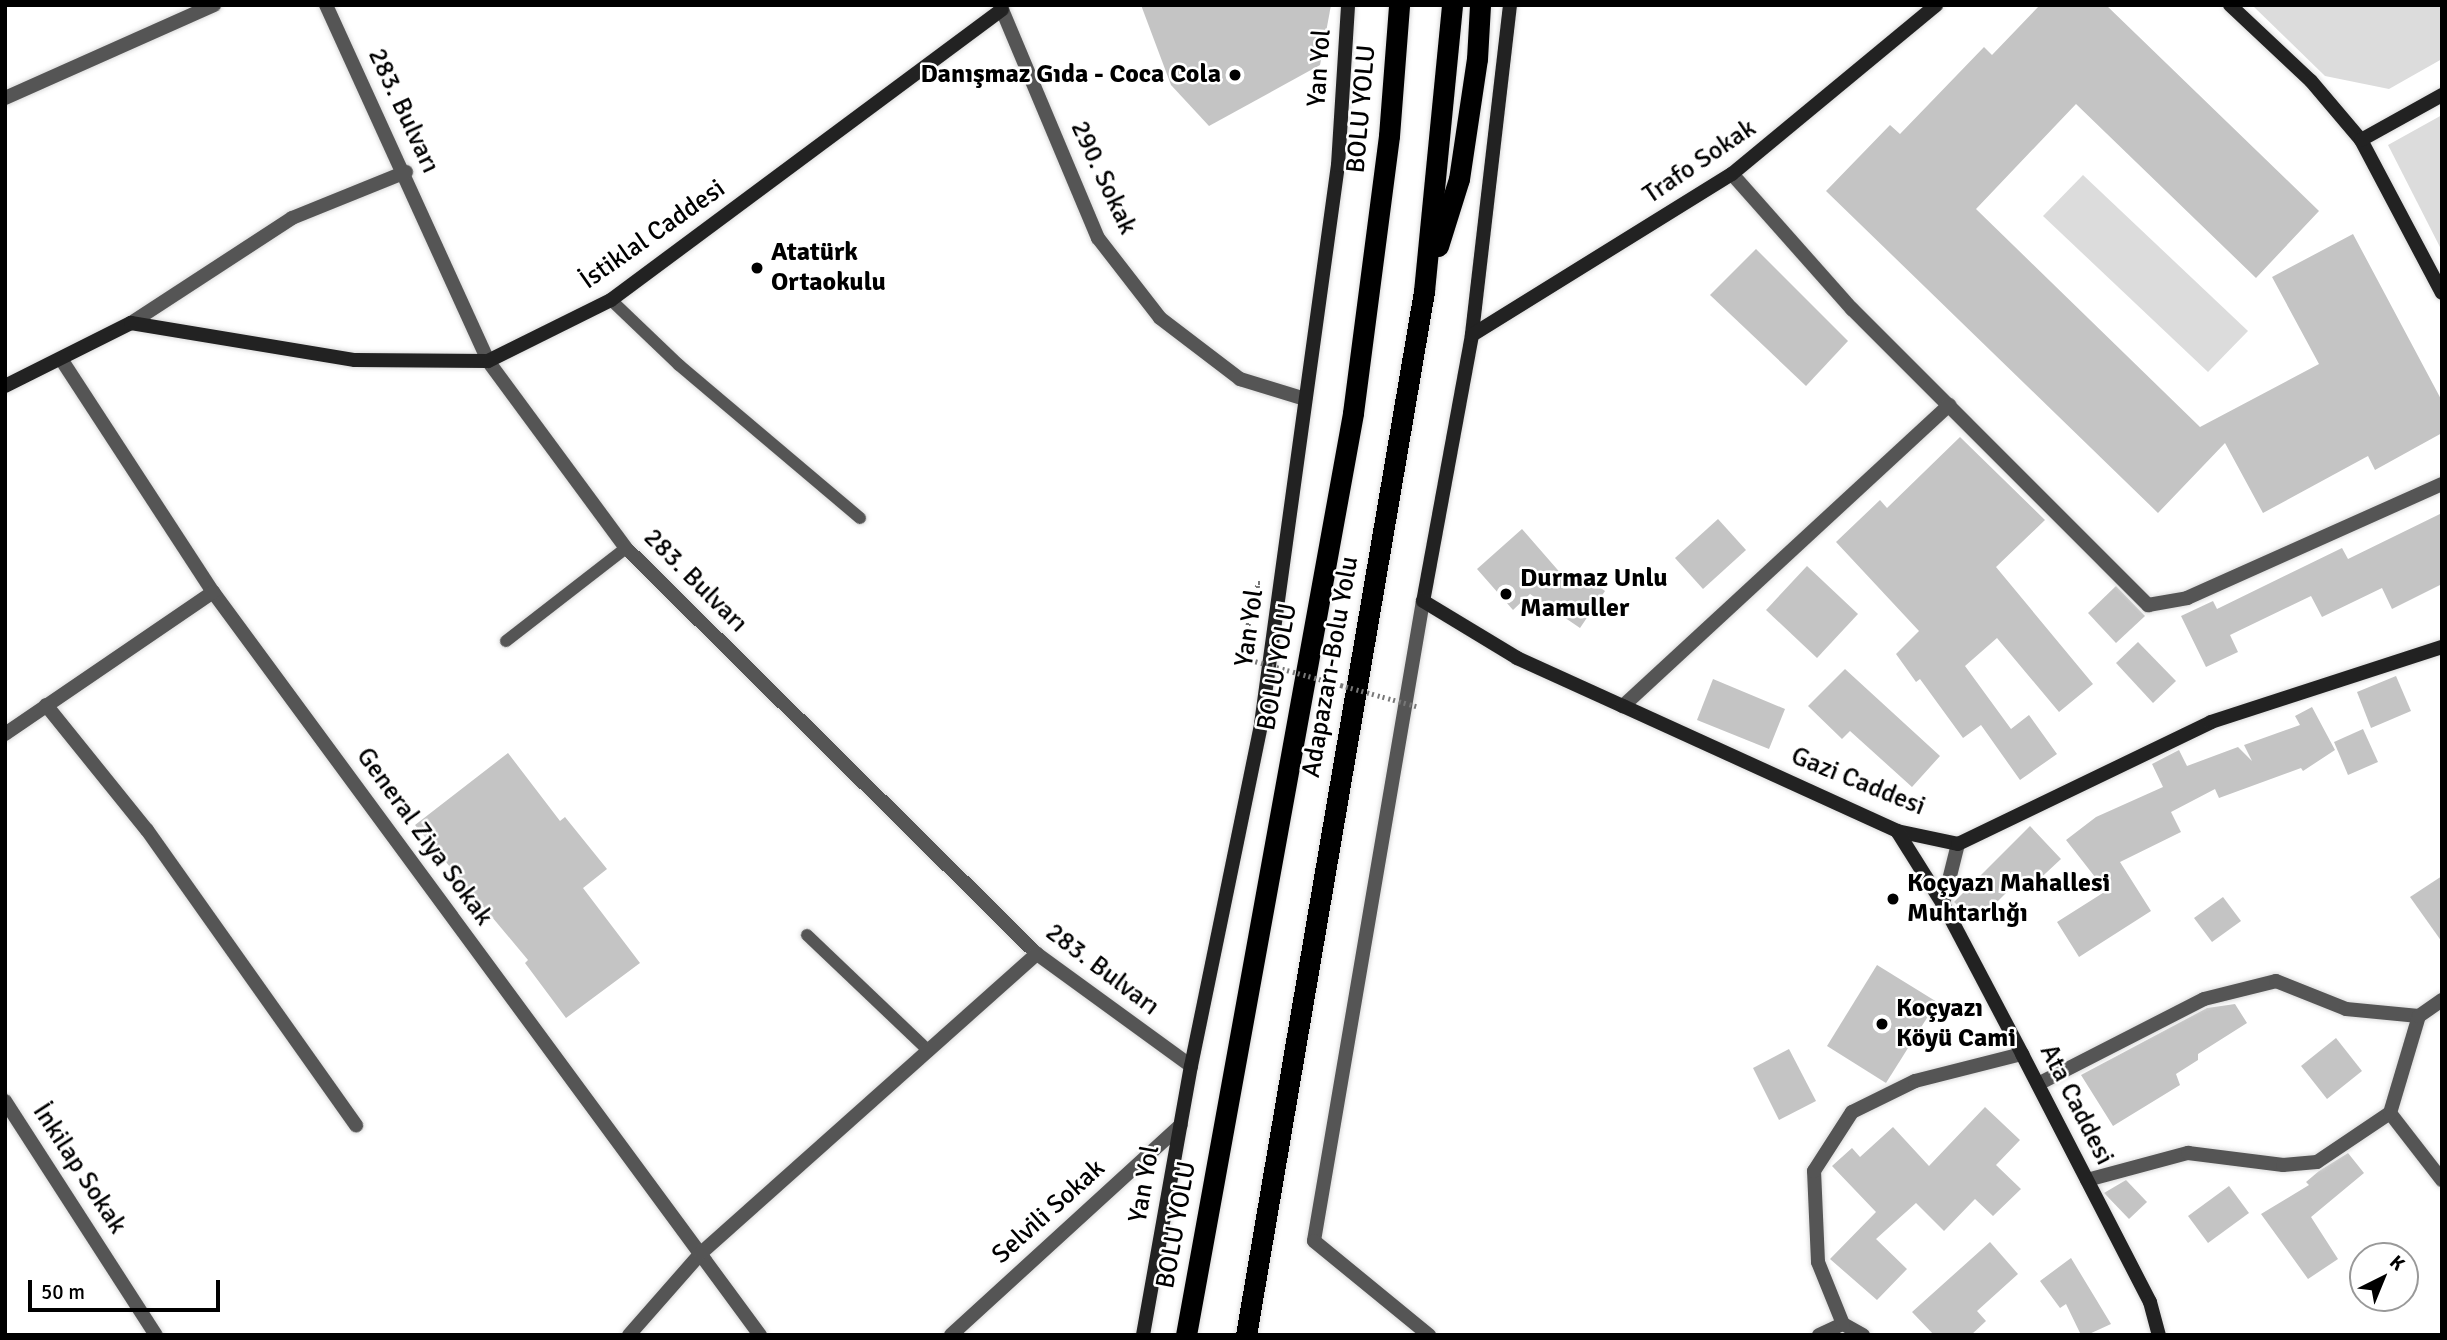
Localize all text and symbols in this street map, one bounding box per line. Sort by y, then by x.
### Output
street label: Yan Yol [1302,28,1338,108]
street label: 283. Bulvarı [361,44,445,178]
street label: BOLU YOLU [1341,44,1383,174]
place label: Danışmaz Gıda - Coca Cola [921,59,1221,91]
marker: Danışmaz Gıda - Coca Cola [1227,67,1243,83]
street label: Trafo Sokak [1638,113,1762,211]
street label: 290. Sokak [1063,116,1143,240]
street label: İstiklal Caddesi [574,174,732,296]
place label: Atatürk Ortaokulu [771,237,886,298]
marker: Atatürk Ortaokulu [749,260,765,276]
street label: 283. Bulvarı [637,523,753,639]
street label: Adapazarı-Bolu Yolu [1296,554,1366,780]
place label: Durmaz Unlu Mamuller [1520,563,1668,624]
marker: Durmaz Unlu Mamuller [1498,586,1514,602]
street label: Yan Yol [1229,587,1271,669]
street label: BOLU YOLU [1251,601,1305,733]
street label: Gazi Caddesi [1786,741,1930,823]
street label: General Ziya Sokak [349,742,499,932]
place label: Koçyazı Mahallesi Muhtarlığı [1907,868,2110,930]
marker: Koçyazı Mahallesi Muhtarlığı [1885,891,1901,907]
street label: 283. Bulvarı [1039,917,1165,1023]
place label: Koçyazı Köyü Cami [1896,993,2016,1054]
marker: Koçyazı Köyü Cami [1874,1016,1890,1032]
street label: Ata Caddesi [2032,1040,2120,1170]
street label: İnkilap Sokak [25,1098,133,1240]
street label: Yan Yol [1123,1143,1167,1225]
street label: Selvili Sokak [986,1153,1112,1271]
street label: BOLU YOLU [1150,1159,1204,1291]
north arrow [2349,1242,2419,1312]
text: K [2384,1250,2409,1276]
scale bar [32,1266,224,1310]
text: 50 m [41,1279,85,1305]

